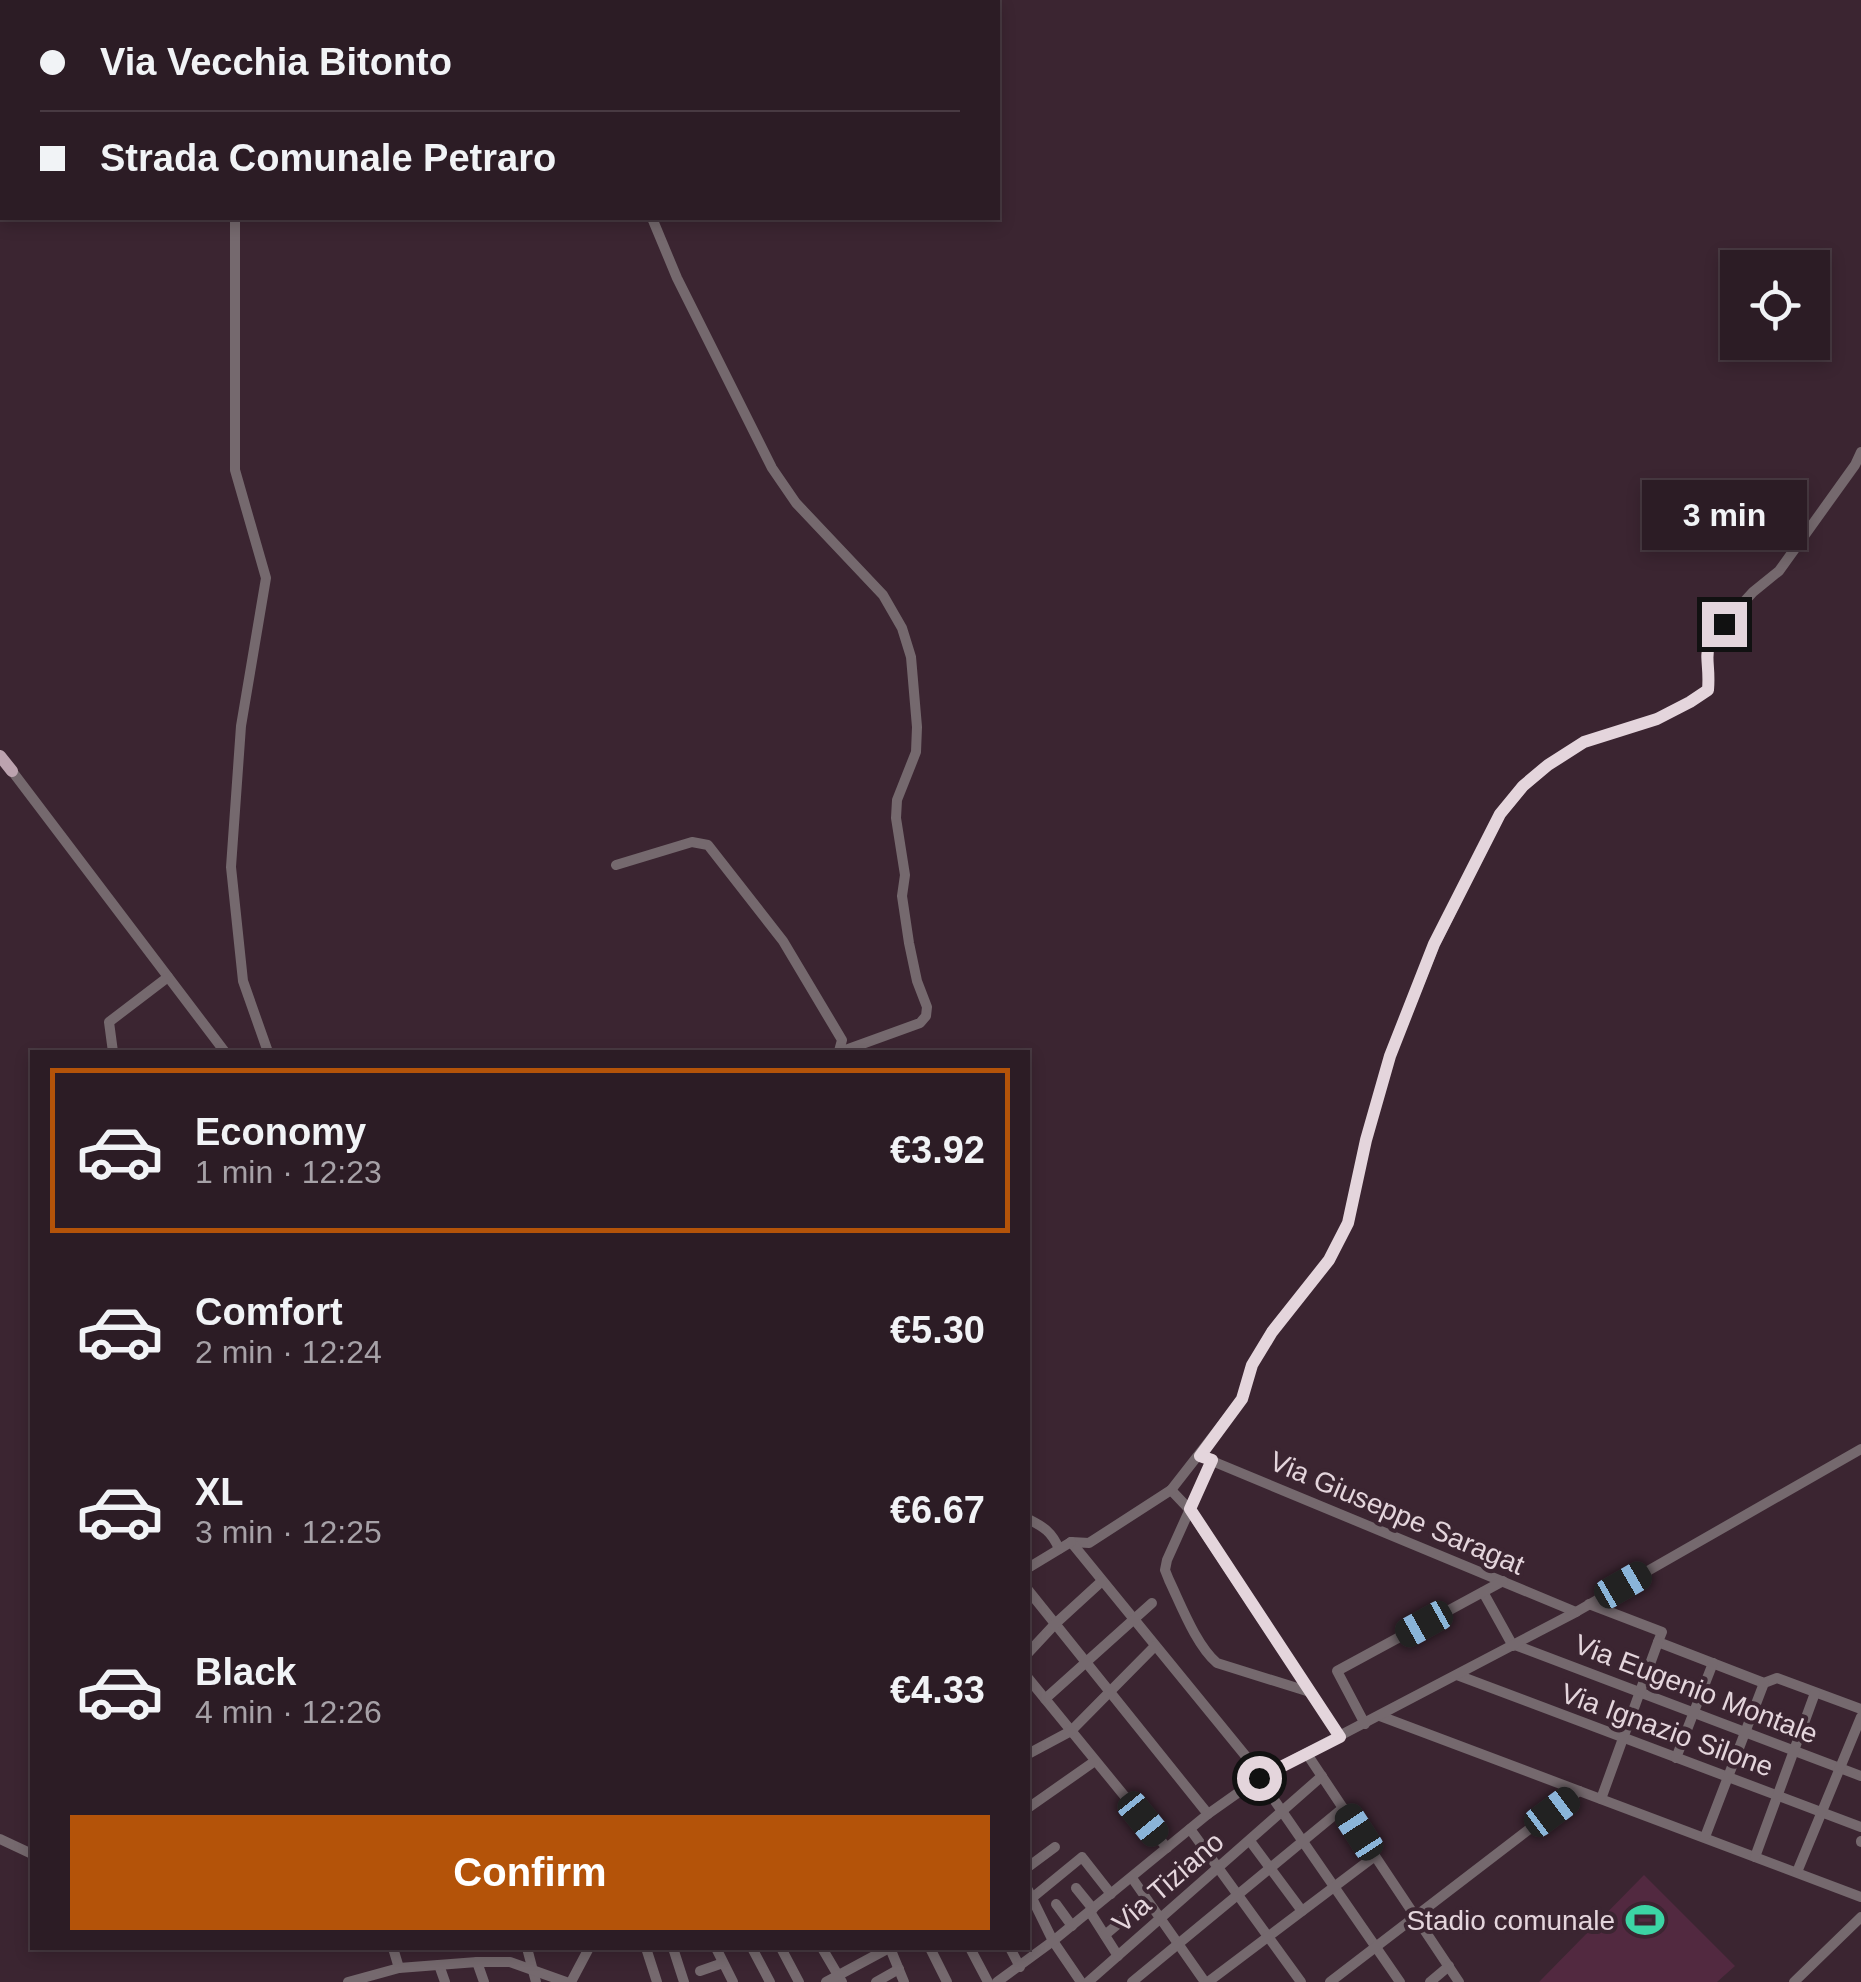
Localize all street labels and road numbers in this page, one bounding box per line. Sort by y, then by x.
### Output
street label: Via Giuseppe Saragat [1265,1445,1529,1581]
street label: Via Eugenio Montale [1570,1628,1822,1750]
street label: Via Ignazio Silone [1557,1677,1777,1783]
street label: Via Tiziano [1106,1826,1230,1938]

